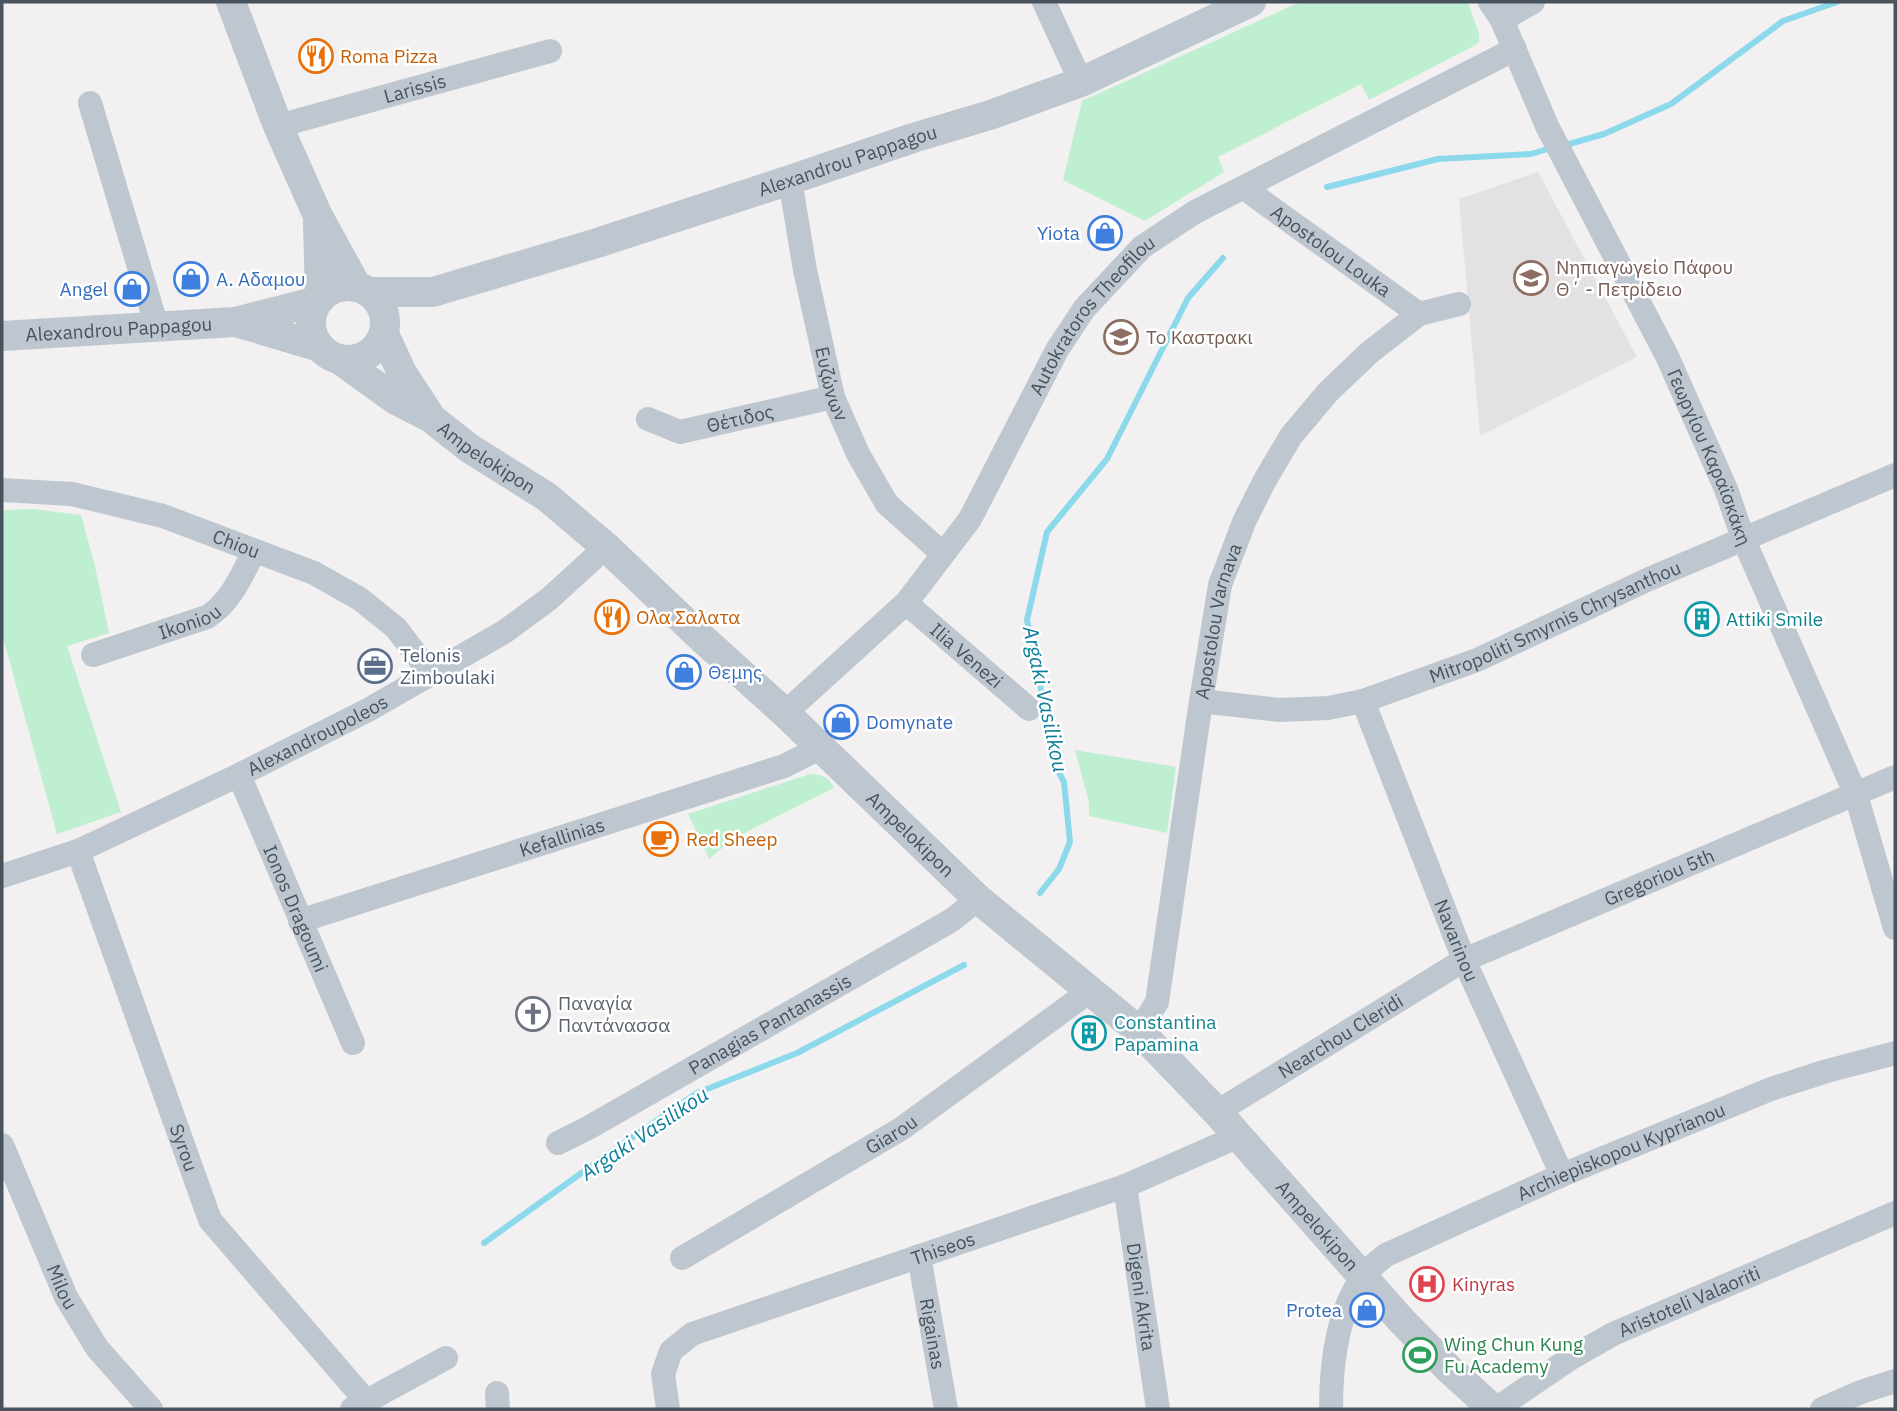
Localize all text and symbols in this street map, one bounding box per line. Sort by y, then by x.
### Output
restaurant icon: Roma Pizza [297,37,335,75]
place label: Roma Pizza [340,44,438,68]
street label: Larissis [381,68,449,108]
street label: Alexandrou Pappagou [755,120,940,202]
street label: Apostolou Louka [1266,200,1396,302]
shop icon: Yiota [1086,214,1124,252]
place label: Yiota [1037,221,1080,245]
street label: Autokratoros Theofilou [1024,230,1159,399]
place label: Νηπιαγωγείο Πάφου Θ΄ - Πετρίδειο [1556,255,1733,301]
school or university icon: Νηπιαγωγείο Πάφου Θ΄ - Πετρίδειο [1512,259,1550,297]
shop icon: Α. Αδαμου [172,260,210,298]
place label: Α. Αδαμου [216,267,306,291]
shop icon: Angel [113,270,151,308]
place label: Angel [60,277,108,301]
street label: Alexandrou Pappagou [25,311,213,347]
school or university icon: Το Καστρακι [1102,318,1140,356]
place label: Το Καστρακι [1146,325,1253,349]
street label: Ευζώνων [810,344,854,425]
street label: Γεωργίου Καραϊσκάκη [1662,365,1757,549]
street label: Θέτιδος [704,399,776,438]
street label: Ampelokipon [433,416,540,499]
street label: Chiou [209,524,263,563]
street label: Apostolou Varnava [1189,540,1247,701]
street label: Mitropoliti Smyrnis Chrysanthou [1426,555,1684,688]
restaurant icon: Ολα Σαλατα [593,598,631,636]
street label: Ikoniou [155,599,226,644]
building icon: Attiki Smile [1683,600,1721,638]
place label: Ολα Σαλατα [636,605,741,629]
place label: Attiki Smile [1726,607,1823,631]
street label: Ilia Venezi [925,617,1008,693]
water label: Argaki Vasilikou [1017,622,1075,775]
place label: Telonis Zimboulaki [400,643,495,689]
office icon: Telonis Zimboulaki [356,647,394,685]
shop icon: Θεμης [665,653,703,691]
place label: Θεμης [708,660,762,684]
street label: Alexandroupoleos [243,689,392,781]
shop icon: Domynate [822,703,860,741]
place label: Domynate [866,710,953,734]
street label: Ampelokipon [861,786,960,882]
street label: Kefallinias [516,812,608,862]
cafe icon: Red Sheep [642,820,680,858]
place label: Red Sheep [686,827,778,851]
street label: Ionos Dragoumi [258,841,333,976]
street label: Gregoriou 5th [1600,843,1718,911]
street label: Navarinou [1429,896,1484,985]
street label: Panagias Pantanassis [684,968,856,1080]
street label: Nearchou Cleridi [1274,989,1407,1083]
place label: Παναγία Παντάνασσα [558,991,670,1037]
church icon: Παναγία Παντάνασσα [514,995,552,1033]
place label: Constantina Papamina [1114,1010,1216,1056]
building icon: Constantina Papamina [1070,1014,1108,1052]
water label: Argaki Vasilikou [574,1080,714,1187]
street label: Archiepiskopou Kyprianou [1513,1097,1729,1206]
street label: Giarou [861,1109,922,1159]
street label: Syrou [165,1121,204,1175]
street label: Ampelokipon [1271,1175,1364,1276]
street label: Thiseos [908,1226,978,1270]
street label: Digeni Akrita [1122,1241,1161,1352]
street label: Aristoteli Valaoriti [1615,1260,1764,1342]
street label: Milou [42,1261,83,1314]
hospital icon: Kinyras [1408,1265,1446,1303]
place label: Kinyras [1452,1272,1515,1296]
shop icon: Protea [1348,1291,1386,1329]
street label: Rigainas [915,1296,951,1371]
place label: Protea [1286,1298,1342,1322]
place label: Wing Chun Kung Fu Academy [1444,1332,1583,1378]
sports icon: Wing Chun Kung Fu Academy [1401,1336,1439,1374]

